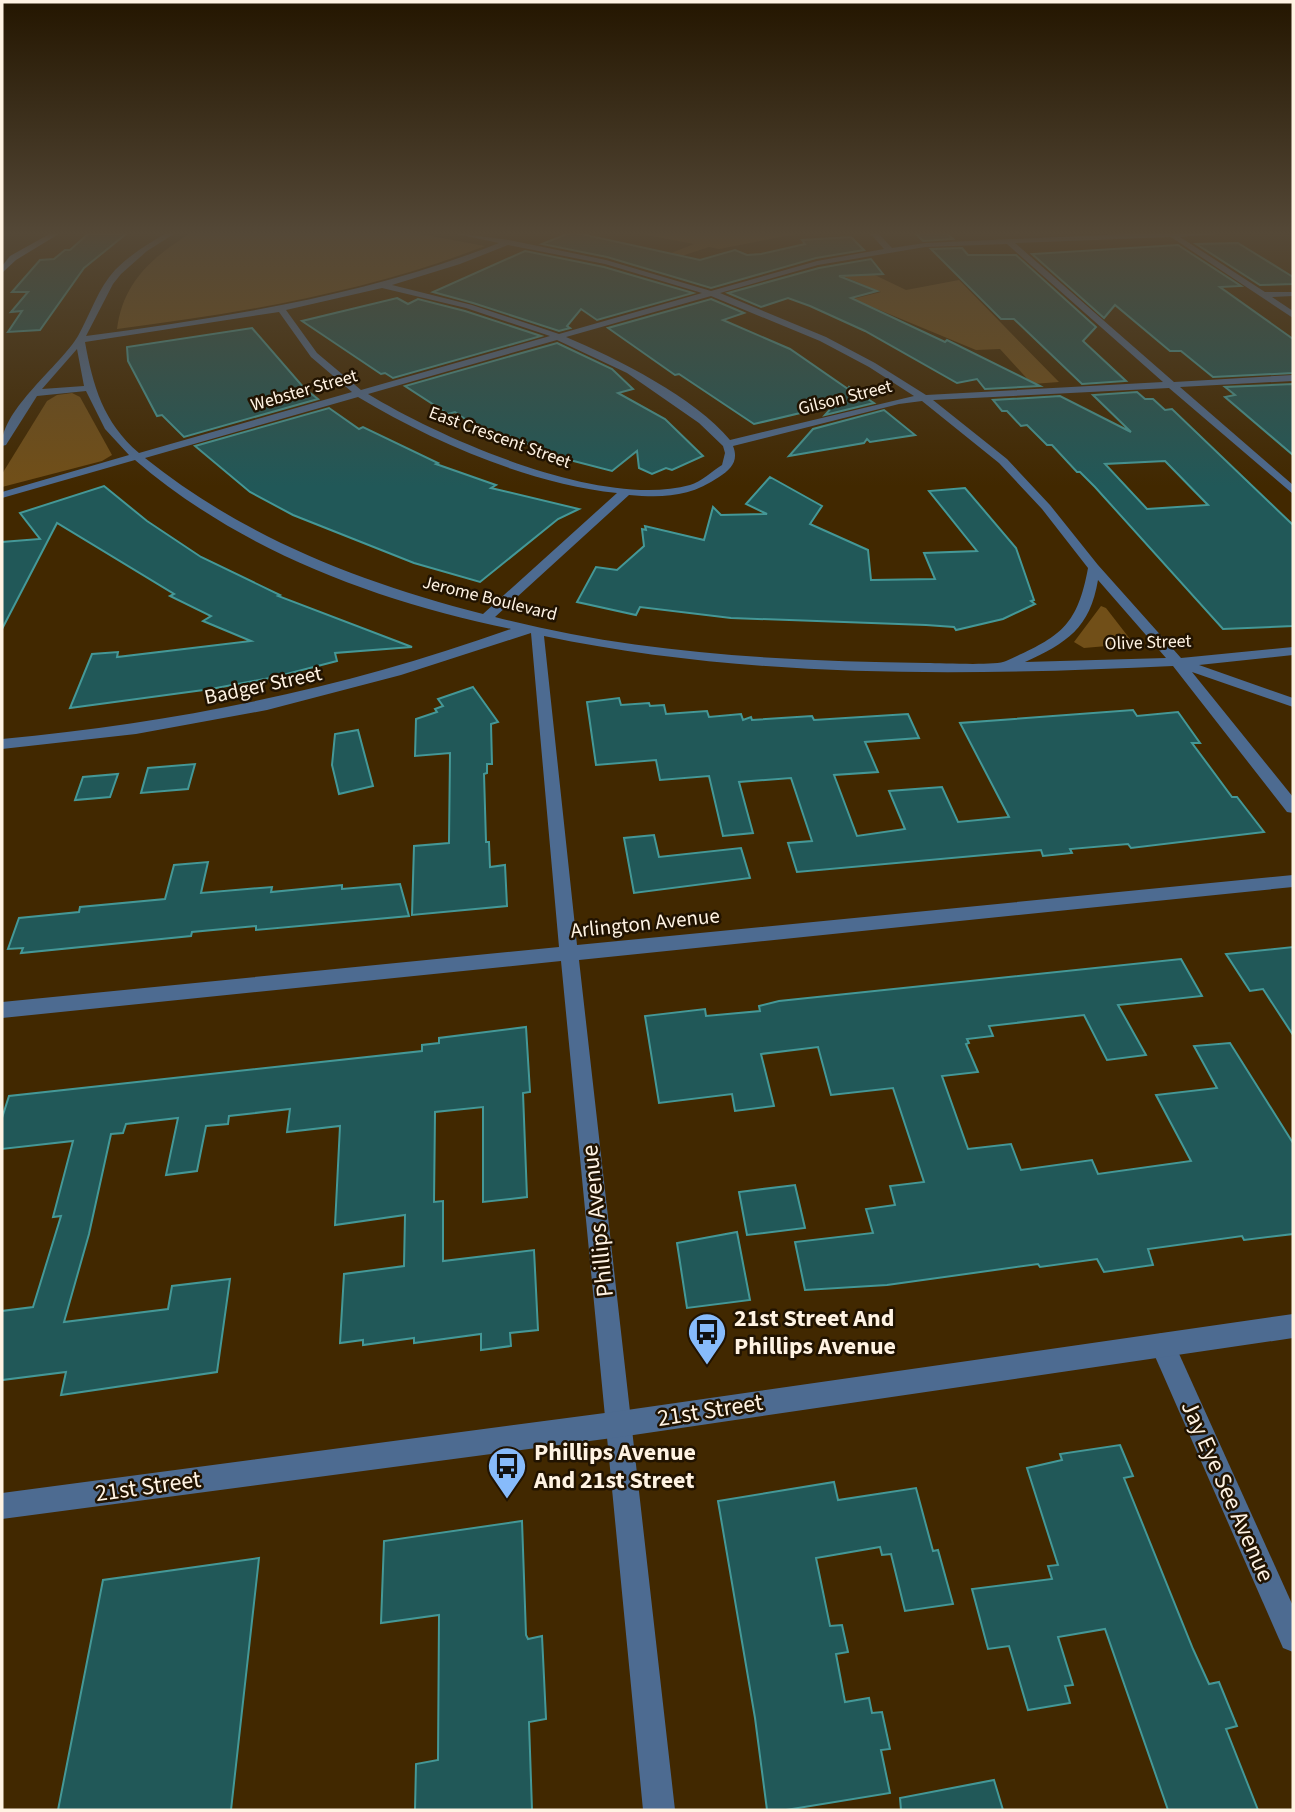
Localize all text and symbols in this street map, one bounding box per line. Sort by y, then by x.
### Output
street label: Webster Street [248,363,360,418]
street label: Gilson Street [796,374,895,421]
street label: East Crescent Street [425,400,574,475]
street label: Jerome Boulevard [420,570,560,627]
street label: Olive Street [1104,628,1192,657]
street label: Badger Street [201,658,325,712]
street label: Arlington Avenue [569,900,721,946]
street label: Phillips Avenue [572,1143,623,1299]
place label: 21st Street And Phillips Avenue [734,1301,896,1364]
bus stop icon: 21st Street And Phillips Avenue [686,1311,728,1366]
street label: 21st Street [655,1385,765,1436]
street label: Jay Eye See Avenue [1172,1395,1283,1587]
place label: Phillips Avenue And 21st Street [533,1435,696,1498]
bus stop icon: Phillips Avenue And 21st Street [486,1445,528,1500]
street label: 21st Street [93,1462,203,1511]

